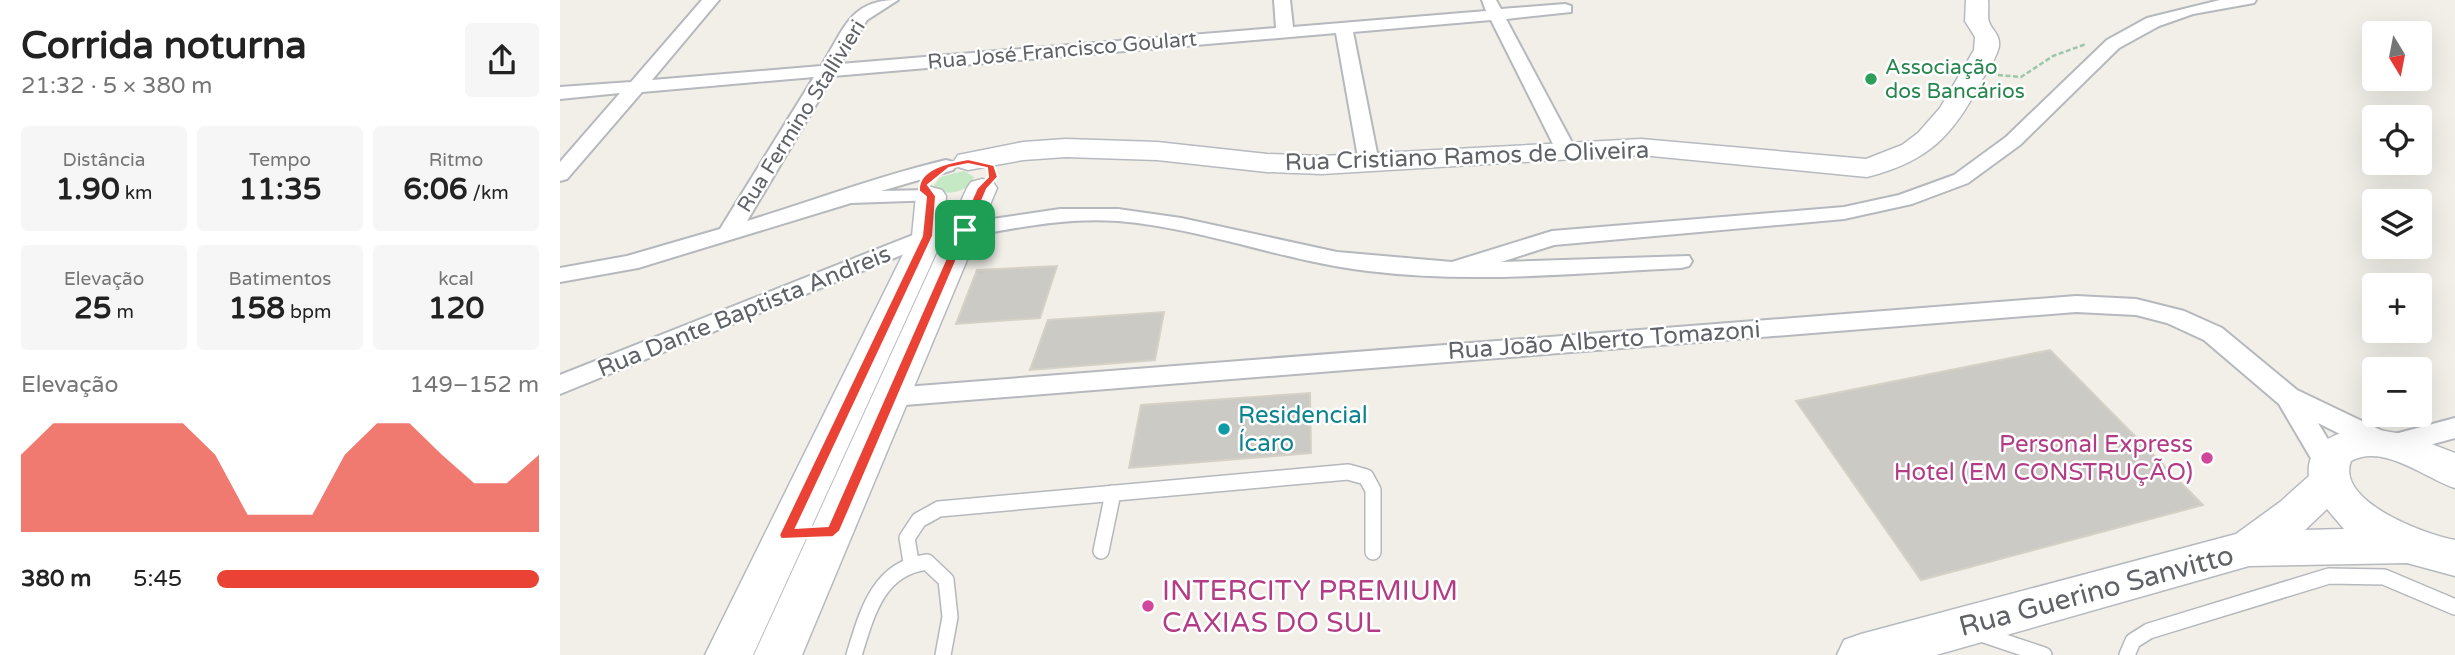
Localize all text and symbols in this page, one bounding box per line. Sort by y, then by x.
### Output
street label: Rua Fermino Stallivieri [732,16,871,217]
north arrow [2362,21,2432,91]
map controls [2362,21,2432,427]
text: Corrida noturna [21,23,307,69]
button: share [465,23,539,97]
street label: Rua José Francisco Goulart [926,26,1198,75]
place label: Associação dos Bancários [1885,55,2025,104]
marker: Associação dos Bancários [1863,71,1879,87]
text: 21:32 · 5 × 380 m [21,72,212,100]
button: locate [2362,105,2432,175]
street label: Rua Cristiano Ramos de Oliveira [1284,136,1650,177]
text: Distância [63,149,145,171]
text: Tempo [249,149,311,171]
text: Ritmo [429,149,483,171]
text: 1.90 [55,171,120,208]
text: 11:35 [238,171,322,208]
text: 6:06 [403,171,468,208]
text: km [120,182,153,204]
text: /km [468,182,509,204]
button: layers [2362,189,2432,259]
pin [935,200,995,260]
icon: arrive [946,211,984,249]
street label: Rua Dante Baptista Andreis [593,239,895,384]
text: Elevação [64,268,144,290]
text: Batimentos [229,268,331,290]
text: kcal [438,268,474,290]
button: + [2362,273,2432,343]
text: 25 [74,290,112,327]
text: 158 [229,290,285,327]
text: 120 [428,290,484,327]
text: m [112,301,134,323]
text: bpm [285,301,331,323]
street label: Rua João Alberto Tomazoni [1447,315,1761,366]
button: − [2362,357,2432,427]
text: Elevação [21,371,118,399]
text: 149–152 m [410,371,539,399]
place label: Residencial Ícaro [1238,401,1368,458]
marker: Residencial Ícaro [1216,421,1232,437]
place label: Personal Express Hotel (EM CONSTRUÇÃO) [1894,430,2193,487]
marker: Personal Express Hotel (EM CONSTRUÇÃO) [2199,450,2215,466]
street label: Rua Guerino Sanvitto [1955,538,2237,644]
text: 380 m [21,565,91,593]
text: 5:45 [133,565,182,593]
place label: INTERCITY PREMIUM CAXIAS DO SUL [1162,574,1458,640]
marker: INTERCITY PREMIUM CAXIAS DO SUL [1140,598,1156,614]

